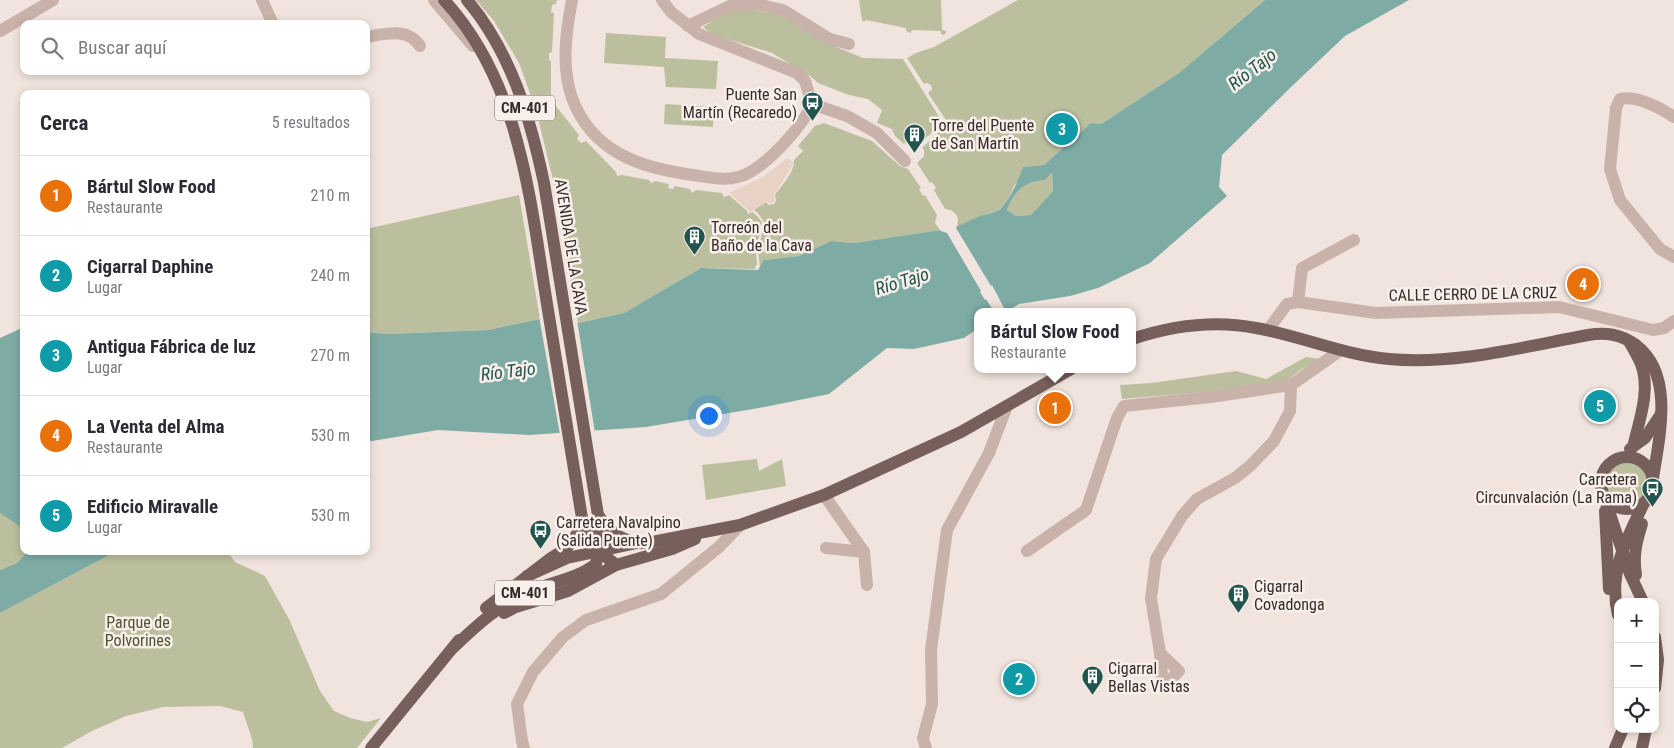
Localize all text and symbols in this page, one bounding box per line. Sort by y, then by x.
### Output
search box [20,20,370,75]
icon: search [38,34,66,62]
text: Buscar aquí [78,36,167,59]
water label: Río Tajo [1224,44,1280,94]
place label: Puente San Martín (Recaredo) [683,85,797,122]
bus stop icon: Puente San Martín (Recaredo) [801,91,825,122]
road number: CM-401 [495,96,555,120]
pin: 3 [1046,110,1078,148]
text: Cerca [40,111,88,135]
text: 5 resultados [272,113,350,132]
place label: Torre del Puente de San Martín [931,116,1034,153]
building icon: Torre del Puente de San Martín [903,122,927,153]
text: Bártul Slow Food [87,175,216,198]
street label: AVENIDA DE LA CAVA [551,177,591,317]
text: 1 [52,186,60,205]
text: 210 m [311,186,350,205]
text: Restaurante [87,198,163,217]
place label: Torreón del Baño de la Cava [711,218,812,255]
building icon: Torreón del Baño de la Cava [683,224,707,255]
text: Cigarral Daphine [87,255,213,278]
water label: Río Tajo [873,263,931,299]
pin: 4 [1567,265,1599,303]
text: 2 [52,266,60,285]
text: 240 m [311,266,350,285]
text: Lugar [87,278,122,297]
street label: CALLE CERRO DE LA CRUZ [1388,283,1558,305]
popup [974,308,1136,373]
text: Bártul Slow Food [991,320,1119,343]
text: Antigua Fábrica de luz [87,335,256,358]
text: Restaurante [991,343,1066,362]
text: 3 [52,346,60,365]
text: 270 m [311,346,350,365]
water label: Río Tajo [479,357,537,385]
text: Lugar [87,358,122,377]
pin: 5 [1584,387,1616,425]
pin: 1 [1039,389,1071,427]
your location [696,403,722,429]
text: La Venta del Alma [87,415,224,438]
text: 4 [52,426,60,445]
text: 530 m [311,426,350,445]
text: Restaurante [87,438,163,457]
place label: Carretera Circunvalación (La Rama) [1475,470,1637,507]
bus stop icon: Carretera Circunvalación (La Rama) [1641,476,1665,507]
text: Edificio Miravalle [87,495,218,518]
text: 5 [52,506,60,525]
text: 530 m [311,506,350,525]
place label: Carretera Navalpino (Salida Puente) [556,513,681,550]
text: Lugar [87,518,122,537]
bus stop icon: Carretera Navalpino (Salida Puente) [528,519,552,550]
place label: Cigarral Covadonga [1254,577,1325,614]
road number: CM-401 [495,580,555,606]
building icon: Cigarral Covadonga [1226,583,1250,614]
map controls [1614,598,1659,733]
button: + [1614,598,1659,643]
park label: Parque de Polvorines [105,613,171,650]
button: − [1614,643,1659,688]
place label: Cigarral Bellas Vistas [1108,659,1190,696]
pin: 2 [1003,660,1035,698]
building icon: Cigarral Bellas Vistas [1080,665,1104,696]
button: locate [1614,688,1659,733]

